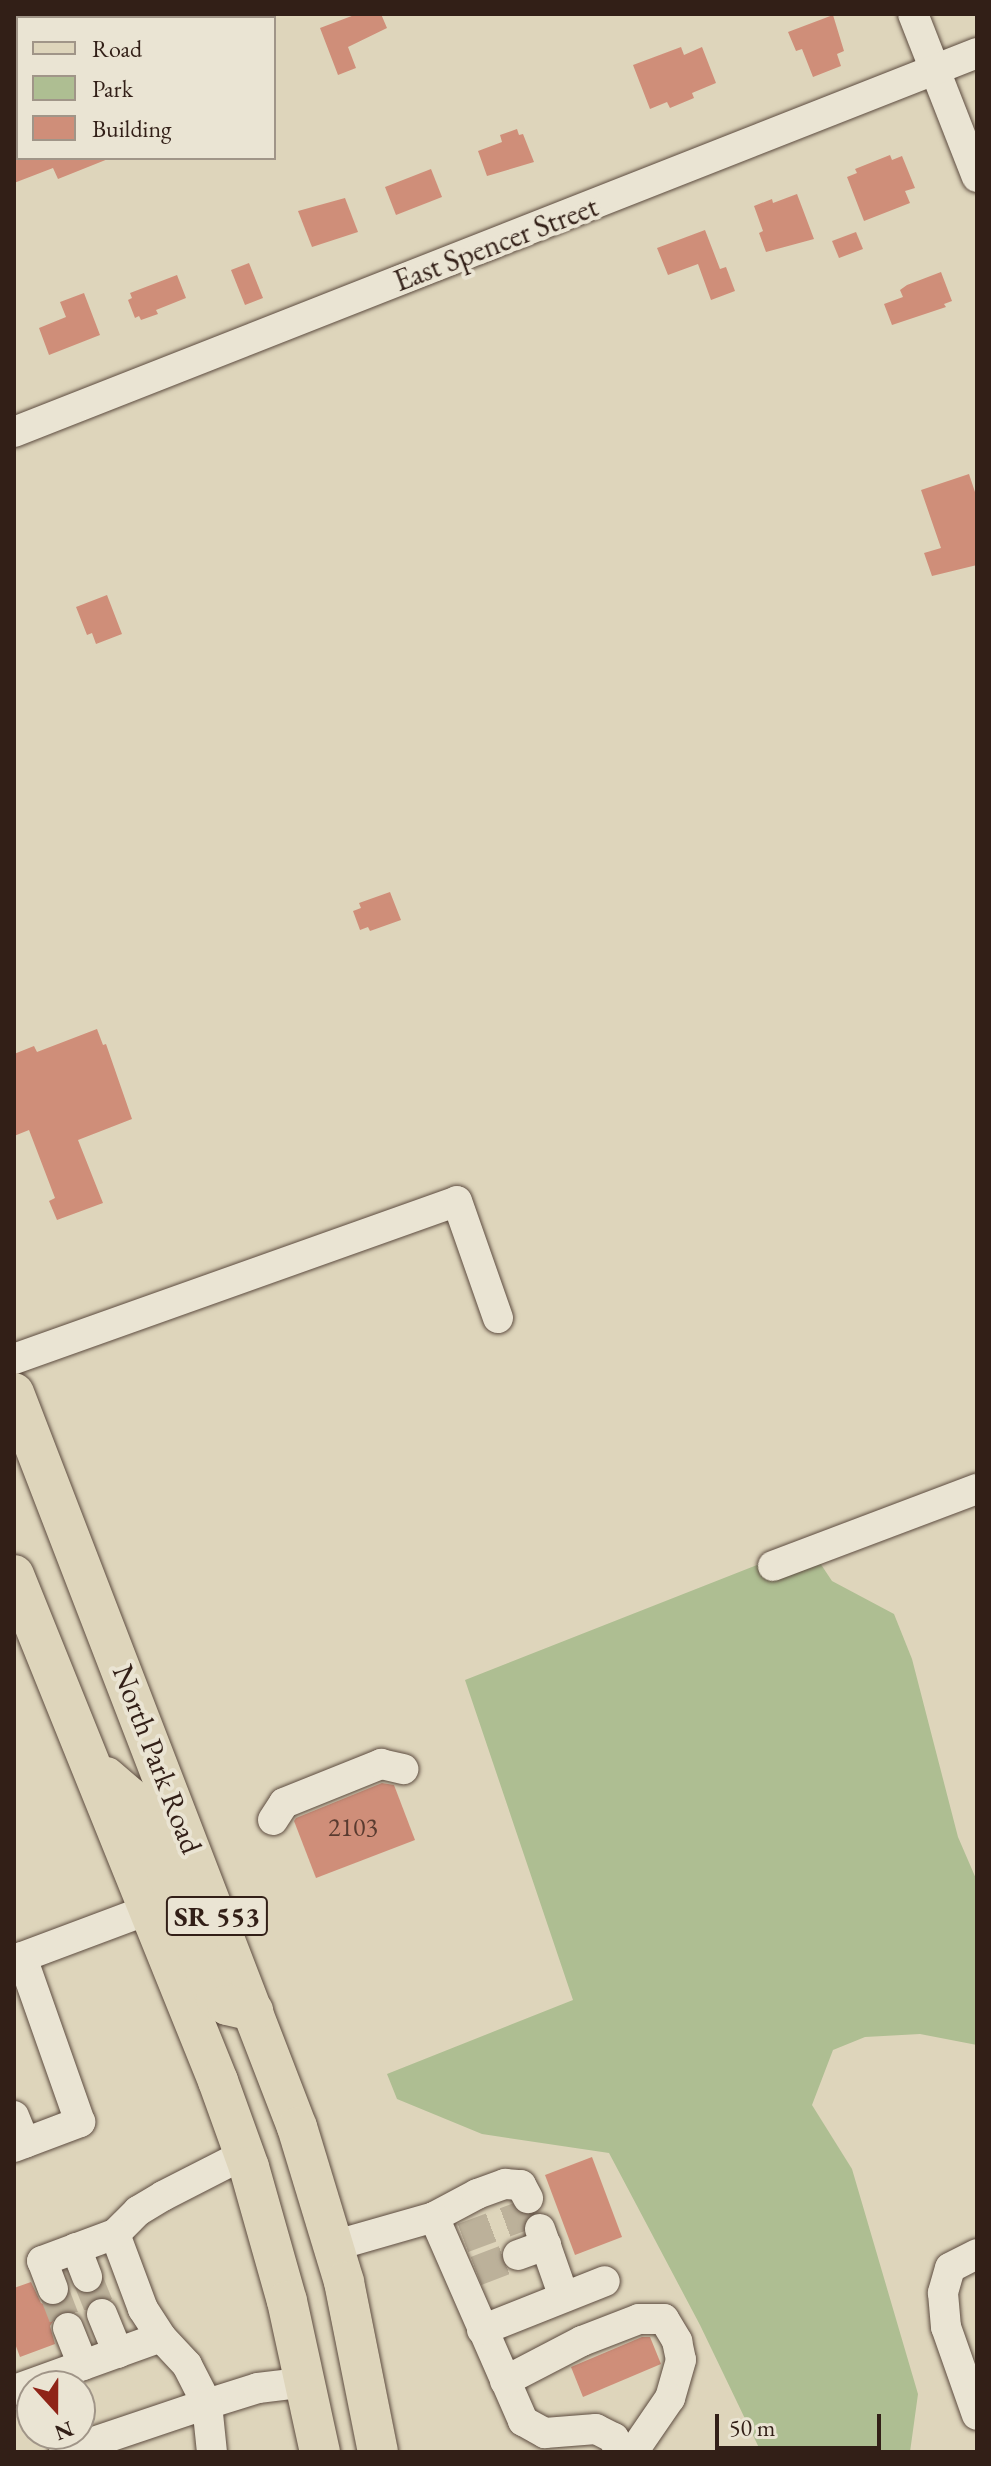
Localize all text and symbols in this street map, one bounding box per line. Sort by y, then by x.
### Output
legend [16,16,276,160]
text: Road [92,33,142,64]
text: Park [92,73,133,104]
text: Building [92,113,172,144]
street label: East Spencer Street [389,189,603,299]
street label: North Park Road [104,1659,210,1859]
house number: 2103 [328,1812,378,1844]
road number: SR 553 [165,1892,269,1940]
north arrow [16,2370,96,2450]
scale bar [719,2398,885,2448]
text: 50 m [729,2412,776,2443]
text: N [51,2414,78,2448]

